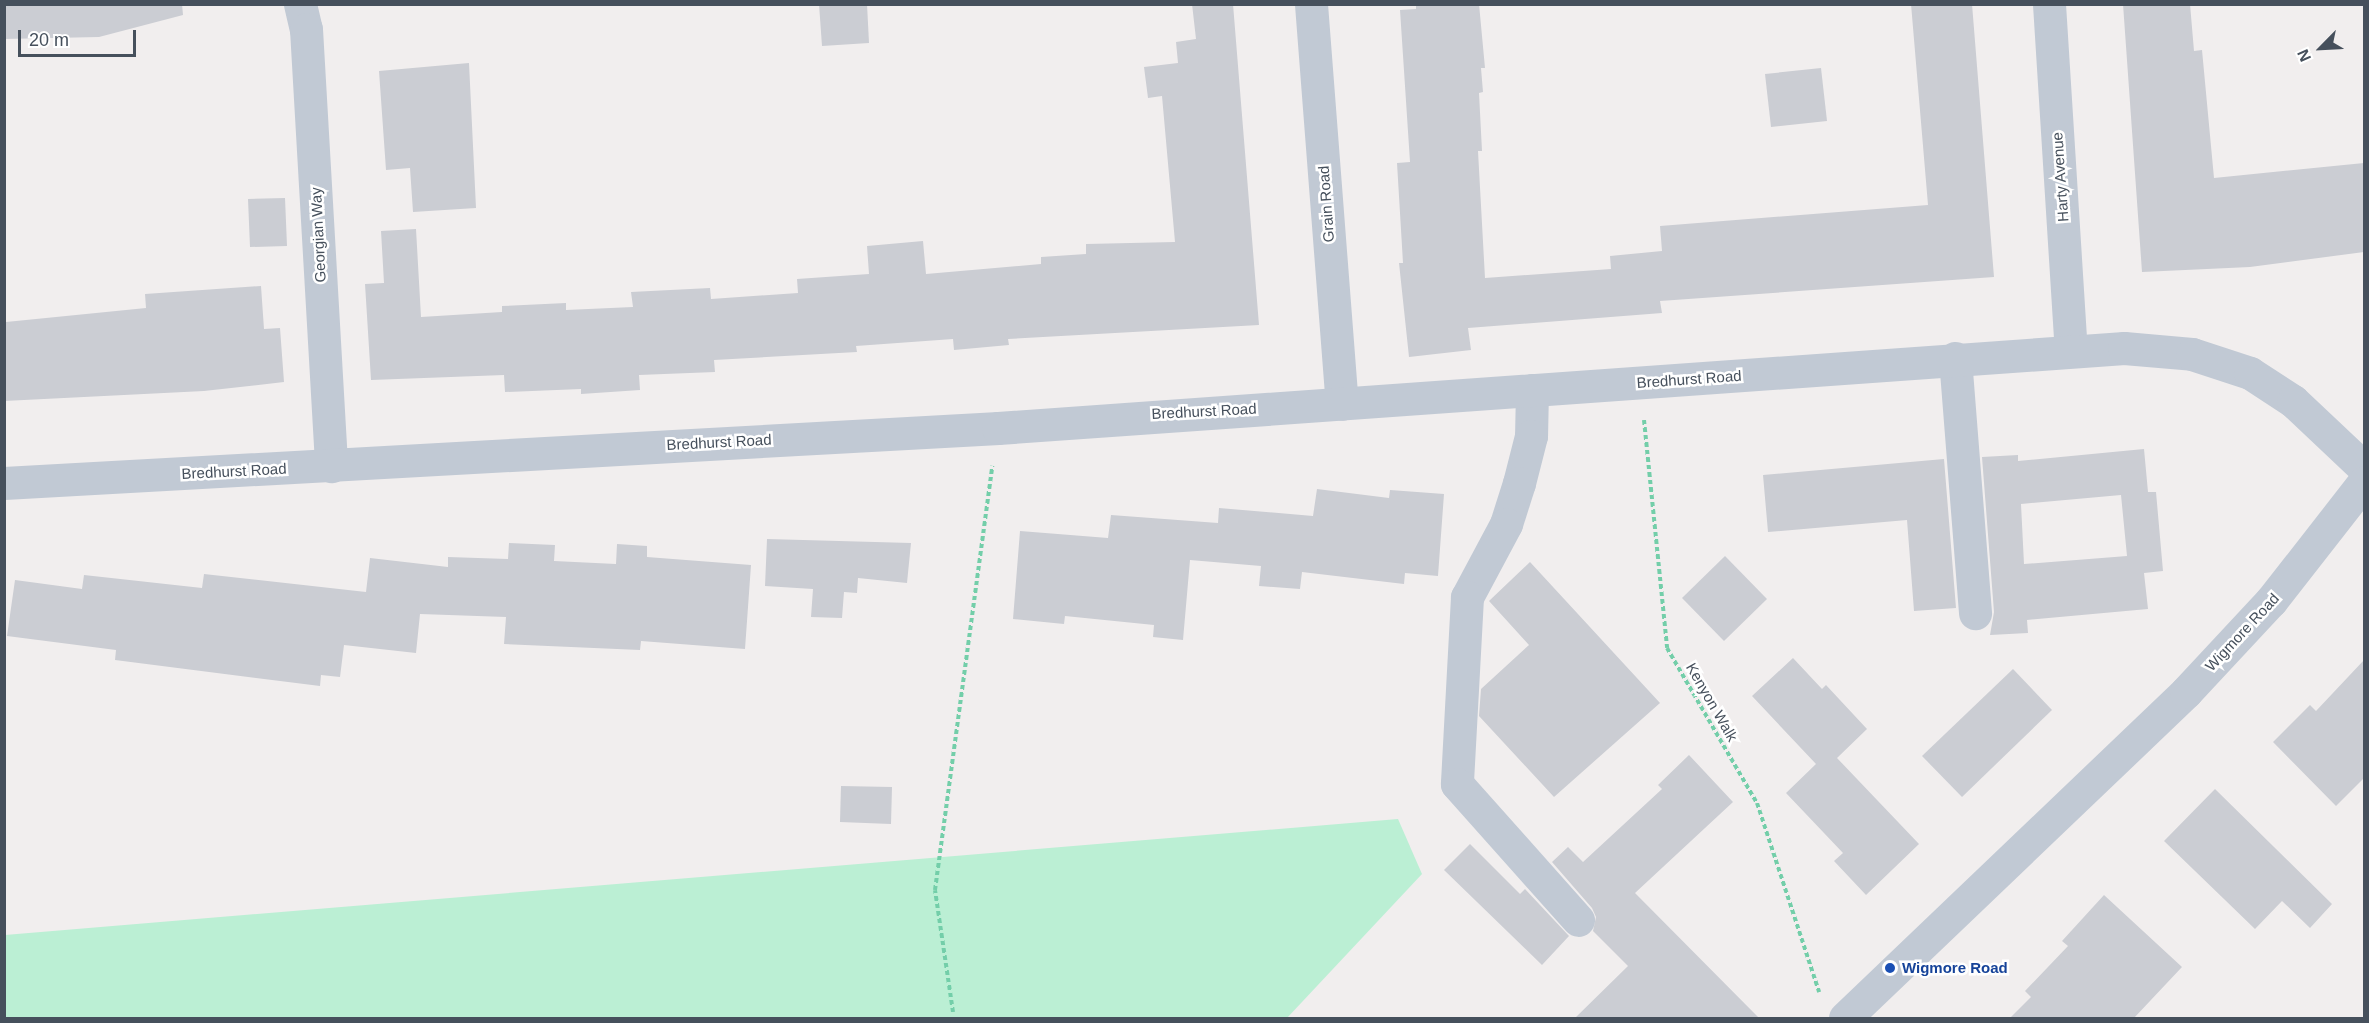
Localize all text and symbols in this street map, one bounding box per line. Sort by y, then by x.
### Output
scale bar [21,18,140,56]
north arrow [2291,18,2351,78]
text: 20 m [29,30,69,50]
text: N [2294,47,2314,64]
street label: Harty Avenue [2048,131,2072,223]
street label: Grain Road [1314,165,1338,243]
street label: Georgian Way [307,187,329,283]
street label: Bredhurst Road [1636,366,1742,392]
street label: Bredhurst Road [1151,399,1257,423]
street label: Bredhurst Road [666,430,772,454]
street label: Bredhurst Road [181,459,287,483]
street label: Wigmore Road [2201,589,2283,675]
street label: Kenyon Walk [1682,659,1742,745]
place label: Wigmore Road [1902,959,2008,977]
marker: Wigmore Road [1883,961,1897,975]

